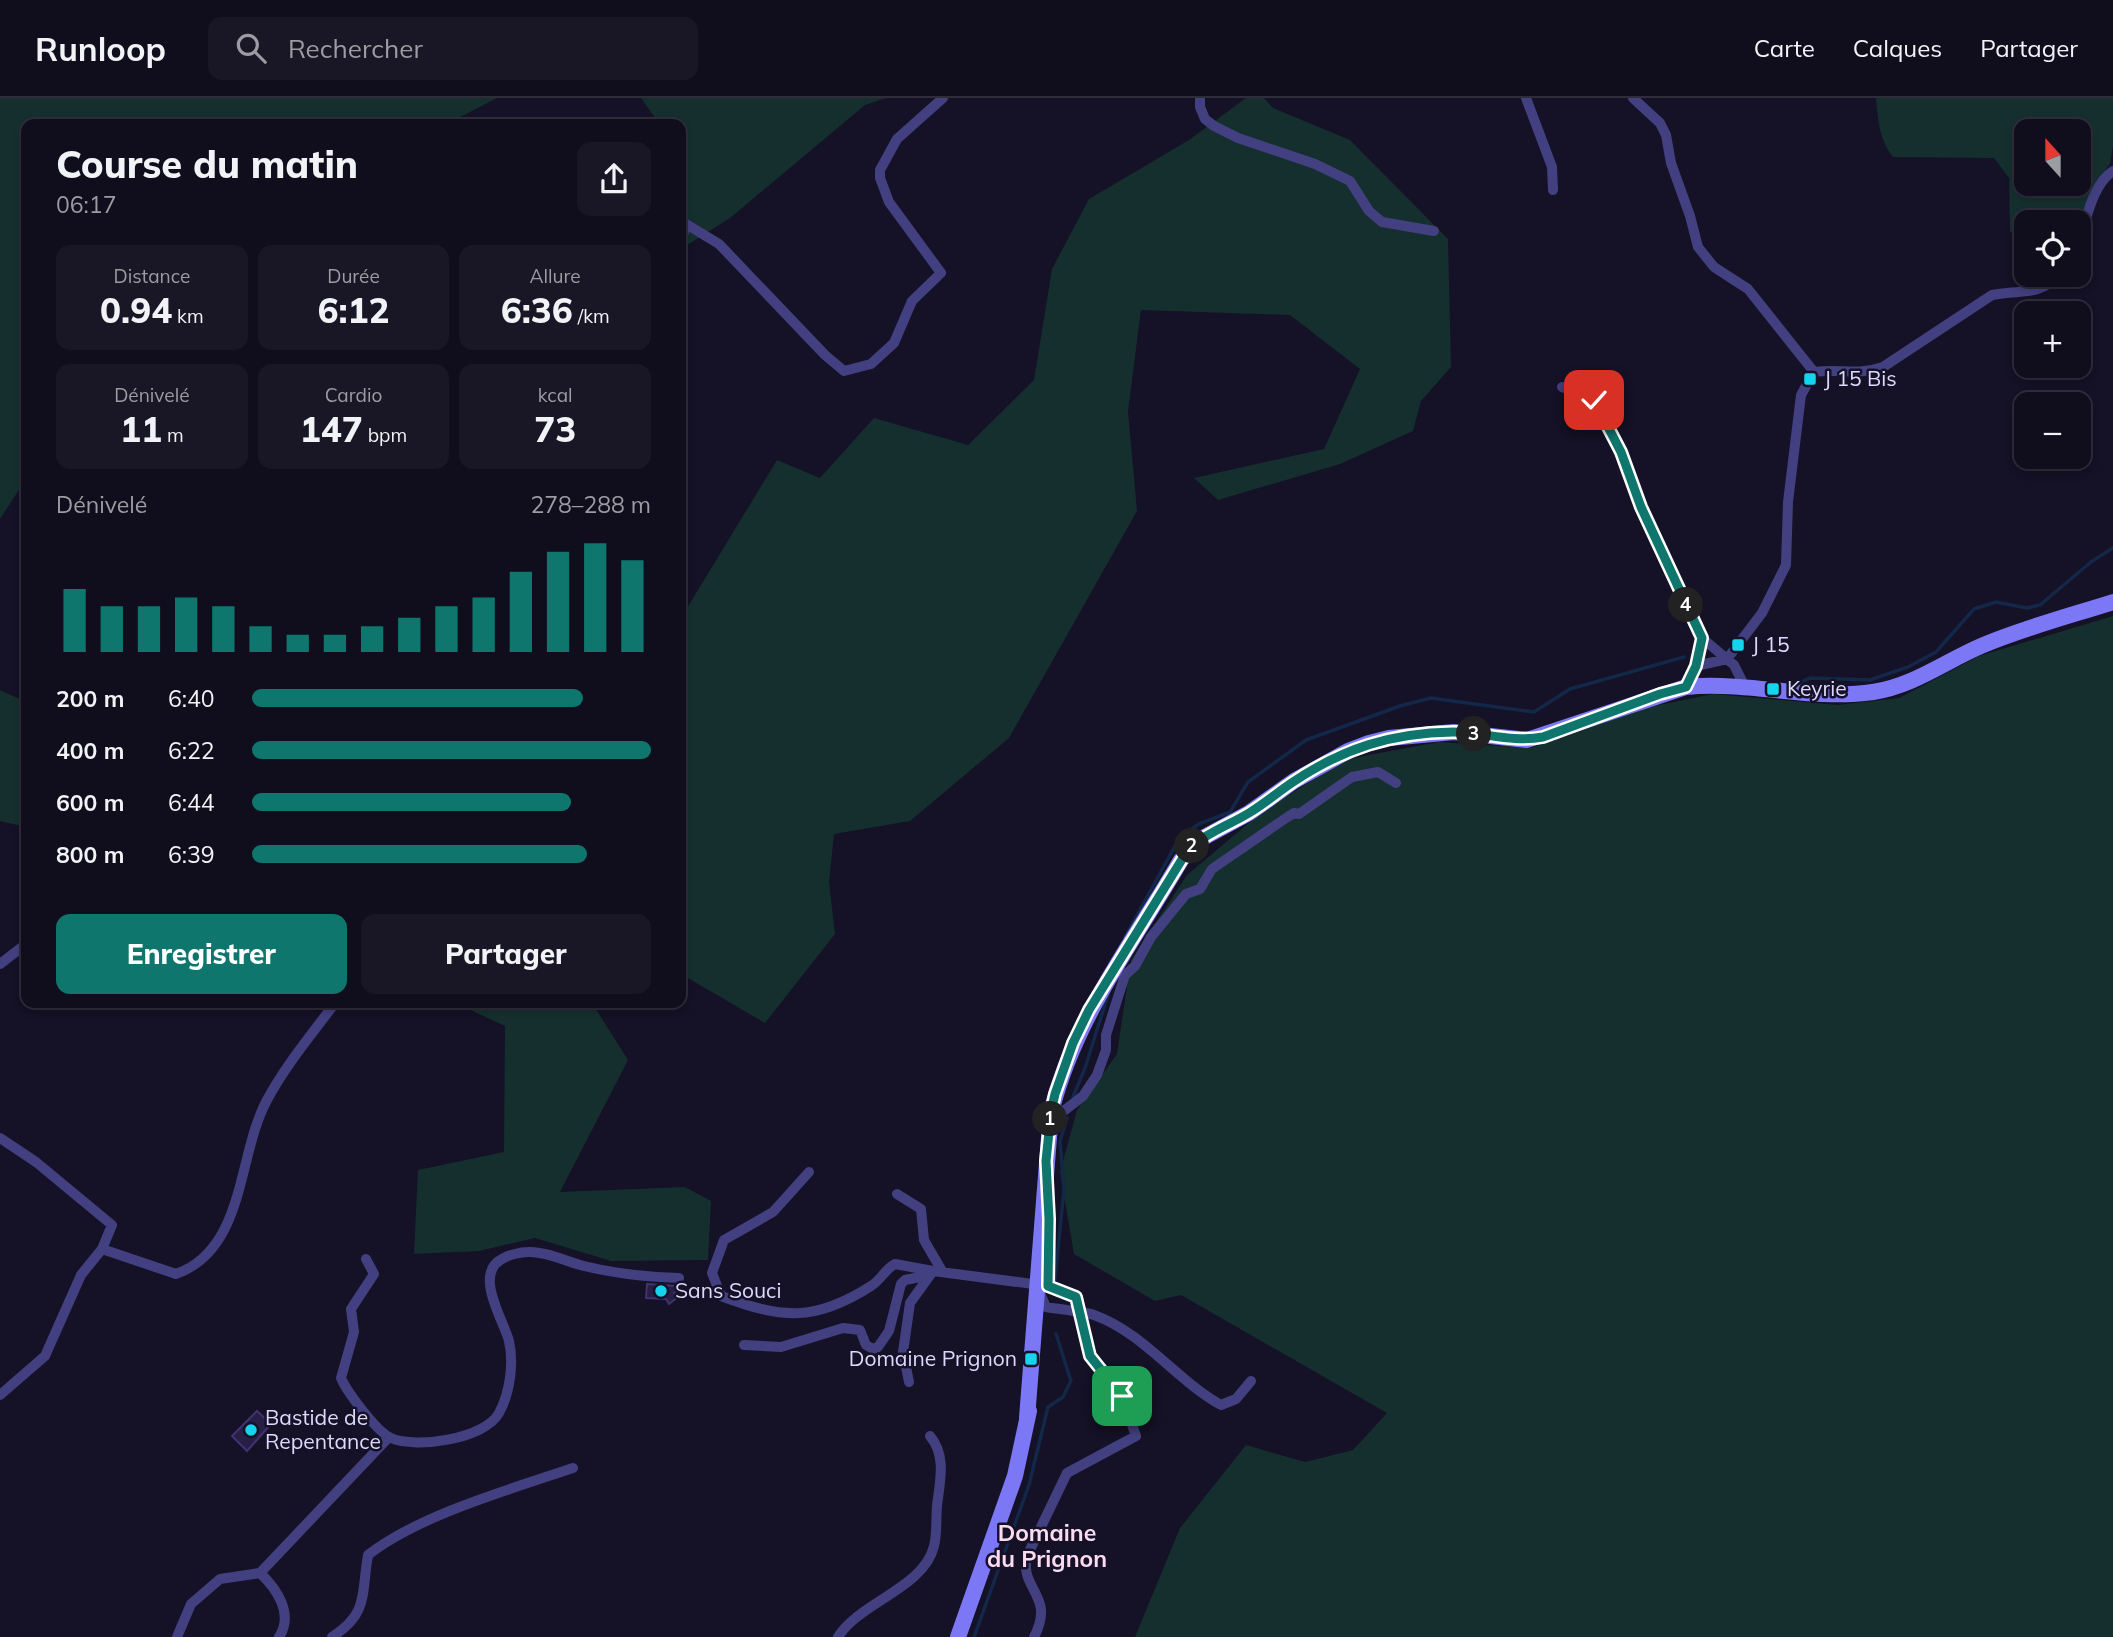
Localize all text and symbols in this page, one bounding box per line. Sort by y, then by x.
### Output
search box [208,17,698,80]
text: Runloop [35,28,166,69]
icon: search [232,29,270,67]
text: Rechercher [288,32,423,65]
text: Carte [1754,33,1815,63]
text: Calques [1853,33,1942,63]
text: Partager [1980,33,2078,63]
north arrow [2014,119,2091,196]
map controls [2014,119,2091,469]
text: Course du matin [56,140,358,188]
button: share [577,142,651,216]
text: 06:17 [56,190,116,219]
button: locate [2014,210,2091,287]
text: Distance [113,264,190,288]
text: Durée [327,264,380,288]
text: Allure [530,264,581,288]
text: 0.94 [100,288,172,332]
text: 6:12 [317,288,390,332]
text: 6:36 [501,288,573,332]
button: + [2014,301,2091,378]
text: km [172,304,204,328]
text: /km [573,304,610,328]
place label: J 15 Bis [1824,365,1897,391]
pin [1564,370,1624,430]
marker: J 15 Bis [1802,371,1818,387]
icon: check [1575,381,1613,419]
text: Dénivelé [114,383,190,407]
text: Cardio [325,383,382,407]
text: kcal [538,383,573,407]
button: − [2014,392,2091,469]
text: 11 [120,407,162,451]
text: 147 [300,407,363,451]
text: 73 [534,407,576,451]
text: m [162,423,184,447]
text: bpm [363,423,407,447]
text: Dénivelé [56,490,147,519]
text: 278–288 m [530,490,651,519]
pin: 4 [1668,588,1704,622]
text: 4 [1680,592,1691,616]
place label: J 15 [1752,631,1790,657]
marker: J 15 [1730,637,1746,653]
place label: Keyrie [1787,675,1847,701]
marker: Keyrie [1765,681,1781,697]
text: 200 m [56,684,124,713]
text: 6:40 [168,684,215,713]
pin: 3 [1456,716,1492,752]
text: 3 [1468,721,1479,745]
text: 400 m [56,736,124,765]
text: 6:22 [168,736,215,765]
text: 600 m [56,788,124,817]
text: 6:44 [168,788,215,817]
pin: 2 [1174,828,1210,864]
text: 2 [1186,833,1197,857]
text: 800 m [56,840,124,869]
text: 6:39 [168,840,215,869]
button: Enregistrer [56,914,347,994]
button: Partager [361,914,651,994]
pin: 1 [1032,1102,1068,1136]
text: 1 [1044,1106,1055,1130]
place label: Sans Souci [675,1277,781,1303]
marker: Sans Souci [653,1283,669,1299]
place label: Domaine Prignon [849,1345,1017,1371]
marker: Domaine Prignon [1023,1351,1039,1367]
pin [1092,1366,1152,1426]
icon: arrive [1103,1377,1141,1415]
place label: Bastide de Repentance [265,1404,381,1454]
marker: Bastide de Repentance [243,1422,259,1438]
district label: Domaine du Prignon [987,1518,1107,1573]

